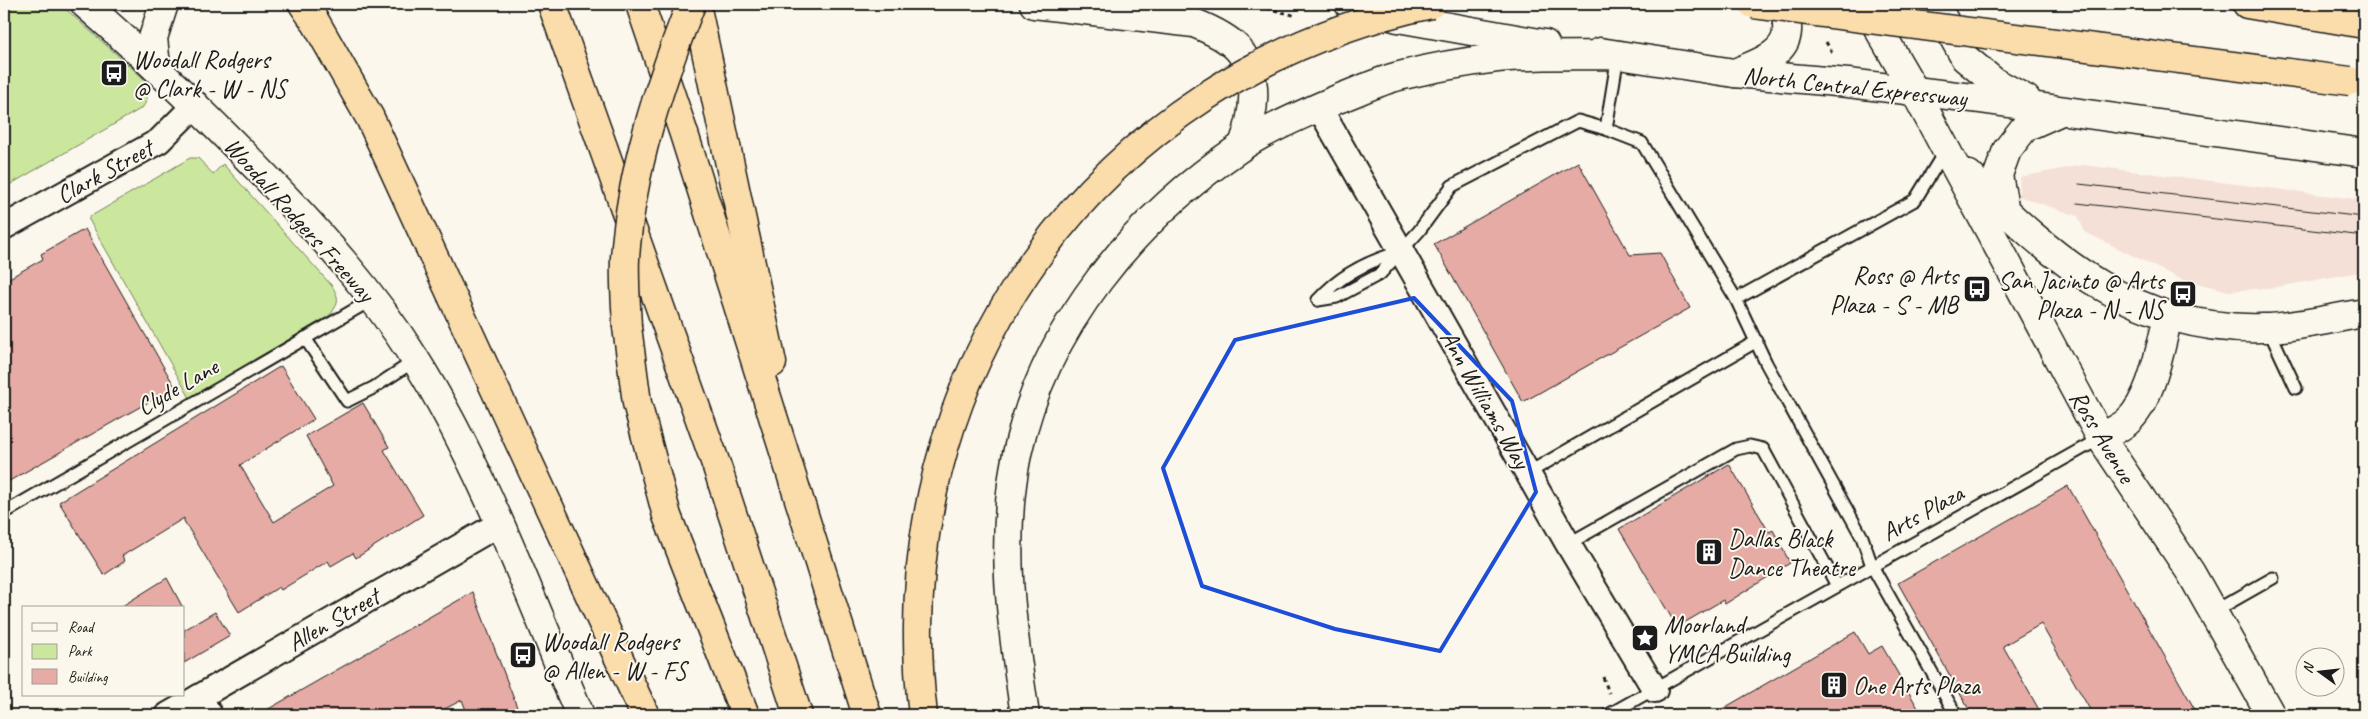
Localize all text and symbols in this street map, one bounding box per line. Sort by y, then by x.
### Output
place label: Woodall Rodgers @ Clark - W - NS [133,44,289,105]
bus stop icon: Woodall Rodgers @ Clark - W - NS [99,58,129,88]
street label: North Central Expressway [1742,59,1970,115]
street label: Clark Street [51,131,162,211]
street label: Woodall Rodgers Freeway [217,131,383,311]
place label: Ross @ Arts Plaza - S - MB [1830,260,1960,321]
place label: San Jacinto @ Arts Plaza - N - NS [1998,265,2167,326]
bus stop icon: Ross @ Arts Plaza - S - MB [1962,274,1992,304]
bus stop icon: San Jacinto @ Arts Plaza - N - NS [2168,279,2198,309]
street label: Ann Williams Way [1433,325,1539,477]
street label: Clyde Lane [131,350,226,423]
street label: Ross Avenue [2062,384,2143,490]
street label: Arts Plaza [1876,476,1971,548]
place label: Dallas Black Dance Theatre [1728,523,1857,584]
building icon: Dallas Black Dance Theatre [1694,537,1724,567]
street label: Allen Street [282,579,388,659]
legend [22,606,185,696]
place label: Moorland YMCA Building [1664,609,1791,670]
text: Road [68,618,95,637]
place icon: Moorland YMCA Building [1630,623,1660,653]
place label: Woodall Rodgers @ Allen - W - FS [542,626,689,687]
bus stop icon: Woodall Rodgers @ Allen - W - FS [508,640,538,670]
text: Park [68,642,93,661]
north arrow [2296,646,2346,696]
text: N [2299,660,2318,675]
text: Building [68,668,108,687]
building icon: One Arts Plaza [1819,670,1849,700]
place label: One Arts Plaza [1853,670,1982,702]

